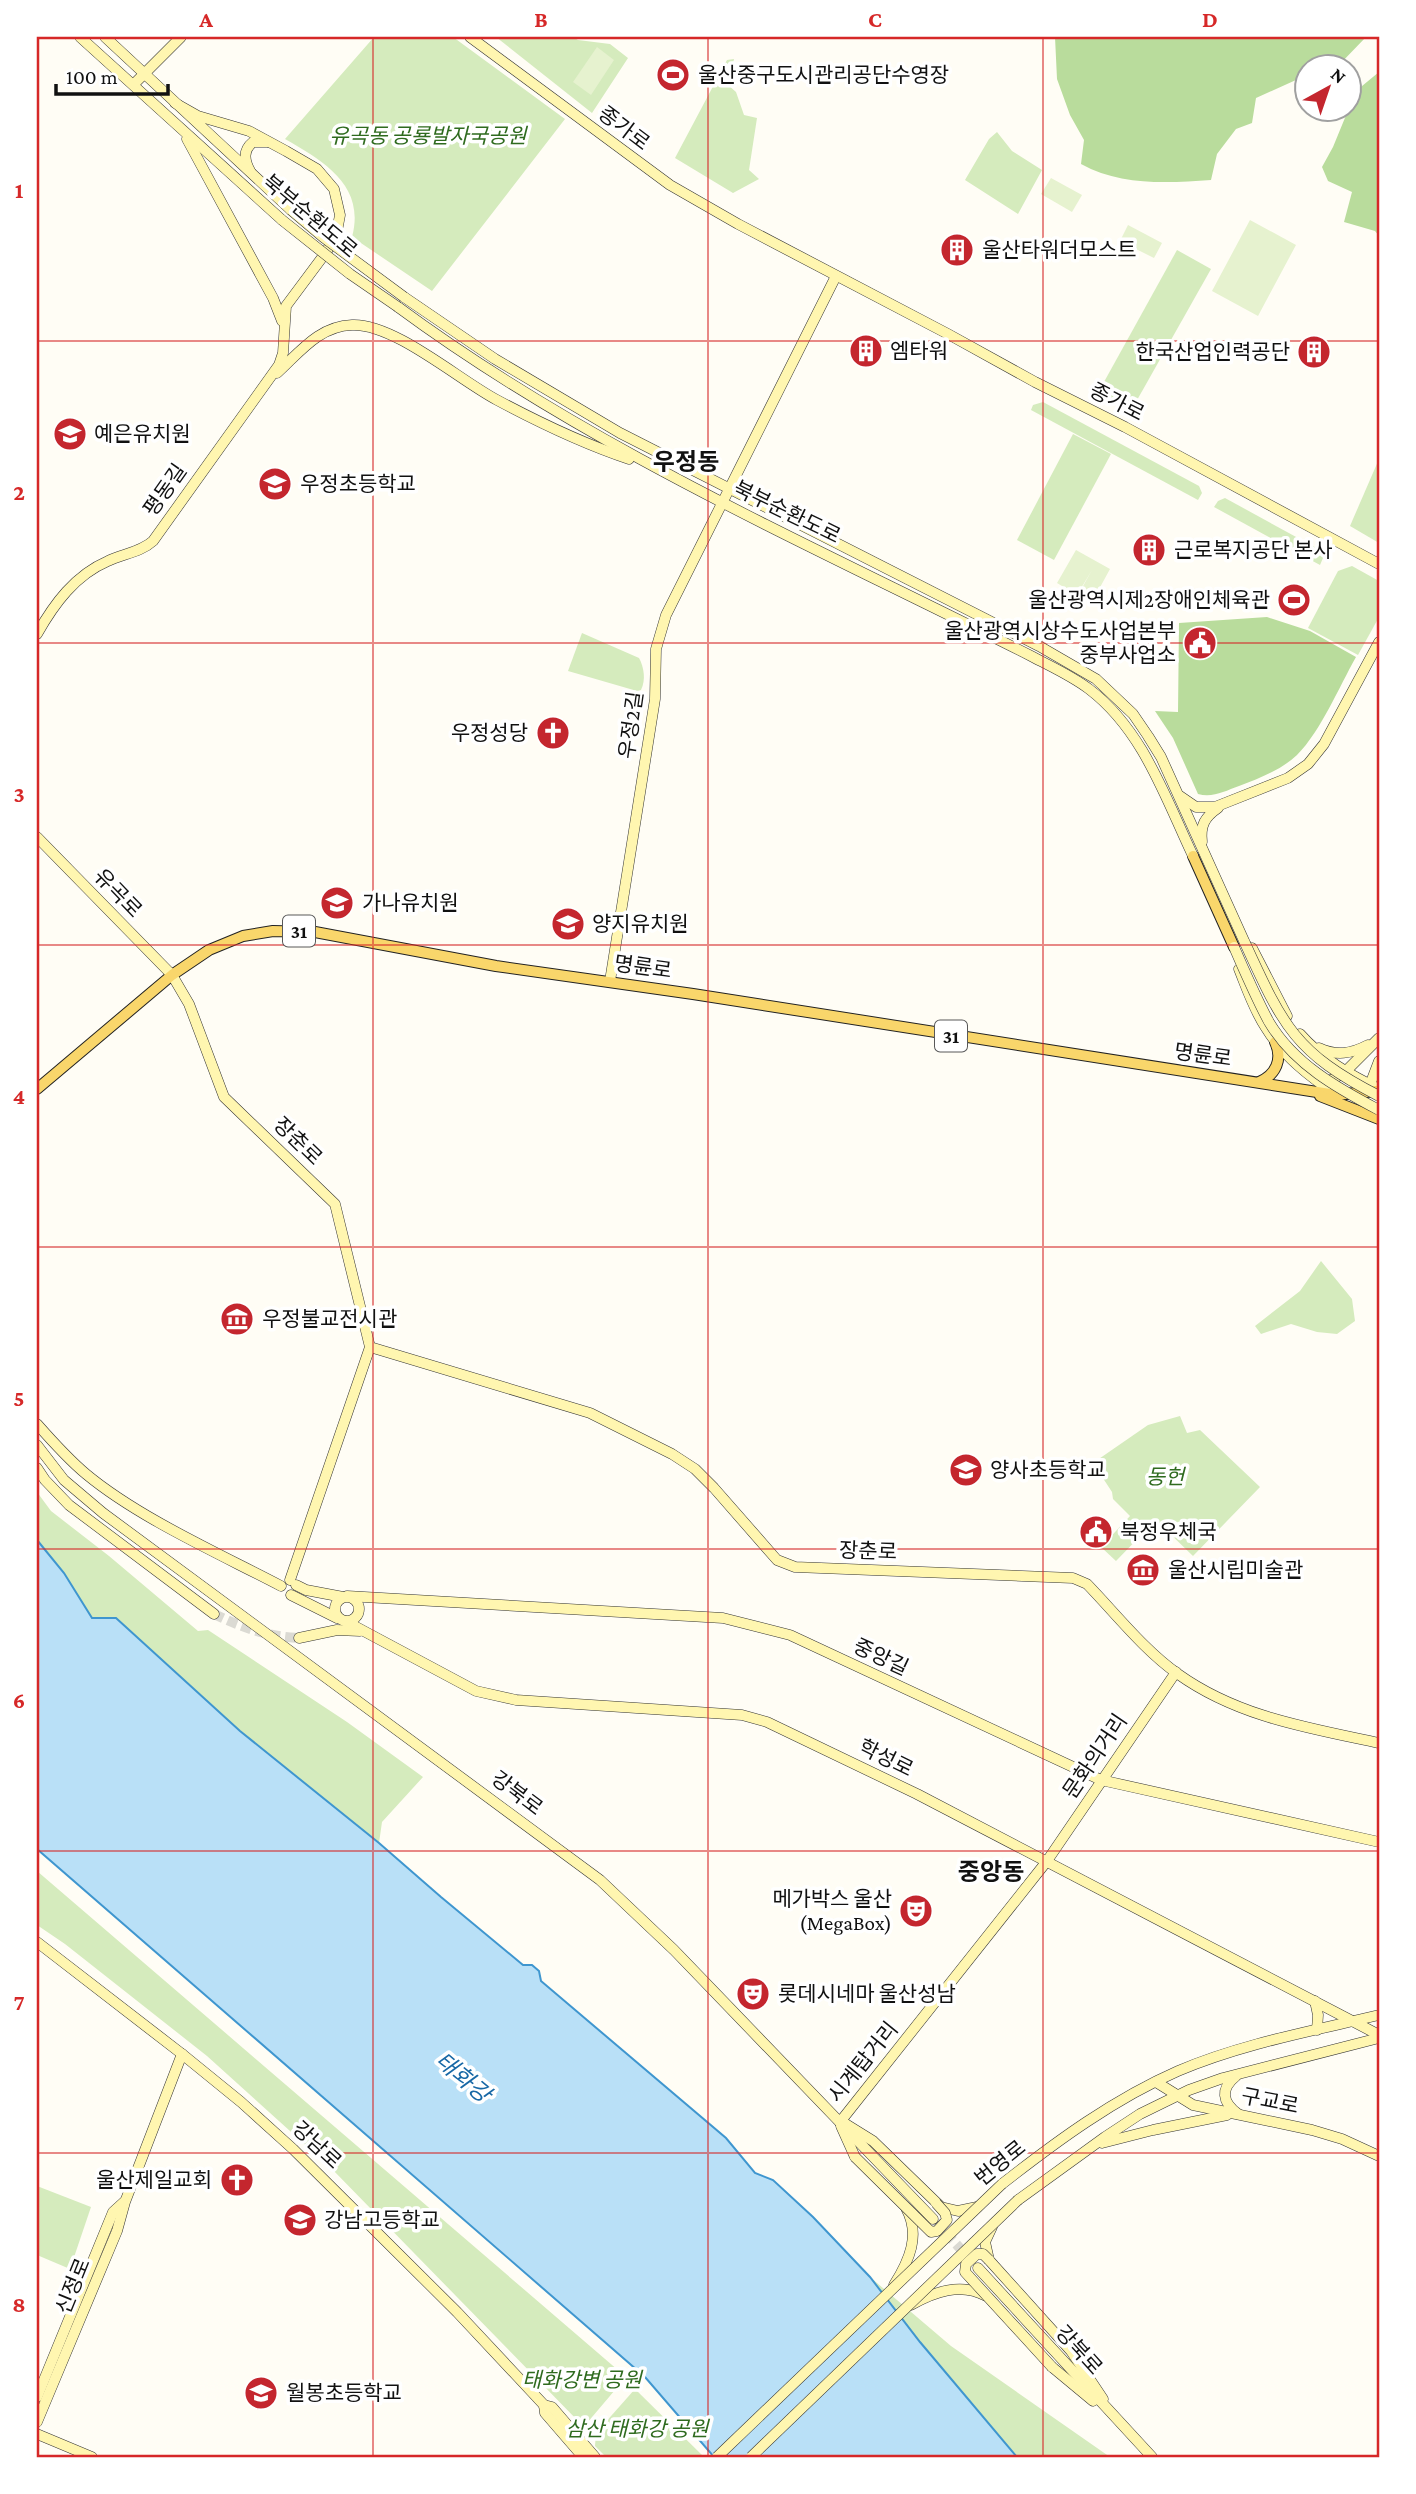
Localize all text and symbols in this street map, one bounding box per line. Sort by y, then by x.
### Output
text: A [198,6,213,32]
text: B [534,6,548,32]
text: C [868,6,882,32]
text: D [1202,6,1218,32]
scale bar [56,52,168,96]
north arrow [1294,52,1364,122]
sports icon: 울산중구도시관리공단수영장 [654,56,692,94]
place label: 울산중구도시관리공단수영장 [698,63,949,87]
text: N [1327,63,1350,88]
text: 100 m [66,65,118,89]
street label: 종가로 [594,101,654,155]
park label: 유곡동 공룡발자국공원 [329,124,528,148]
street label: 북부순환도로 [258,170,362,262]
text: 1 [15,177,24,203]
building icon: 울산타워더모스트 [938,231,976,269]
place label: 울산타워더모스트 [982,238,1137,262]
building icon: 엠타워 [847,332,885,370]
building icon: 한국산업인력공단 [1295,333,1333,371]
place label: 엠타워 [890,339,948,363]
place label: 한국산업인력공단 [1135,340,1290,364]
street label: 종가로 [1086,378,1148,426]
school or university icon: 예은유치원 [51,415,89,453]
place label: 예은유치원 [94,422,191,446]
district label: 우정동 [653,448,719,475]
street label: 평동길 [139,459,191,521]
school or university icon: 우정초등학교 [256,465,294,503]
place label: 우정초등학교 [300,472,416,496]
street label: 북부순환도로 [730,476,844,548]
text: 2 [13,479,25,505]
building icon: 근로복지공단 본사 [1130,531,1168,569]
place label: 근로복지공단 본사 [1174,538,1333,562]
sports icon: 울산광역시제2장애인체육관 [1275,581,1313,619]
place label: 울산광역시제2장애인체육관 [1028,588,1270,612]
place label: 울산광역시상수도사업본부 중부사업소 [944,619,1176,667]
public building icon: 울산광역시상수도사업본부 중부사업소 [1181,624,1219,662]
street label: 우정2길 [614,690,648,760]
church icon: 우정성당 [534,714,572,752]
place label: 우정성당 [451,721,528,745]
text: 3 [13,781,25,807]
street label: 유곡로 [89,864,147,922]
school or university icon: 가나유치원 [318,884,356,922]
place label: 가나유치원 [362,891,459,915]
school or university icon: 양지유치원 [549,905,587,943]
place label: 양지유치원 [592,912,689,936]
road number: 31 [283,916,315,946]
street label: 명륜로 [613,951,673,983]
road number: 31 [935,1020,967,1052]
street label: 명륜로 [1173,1039,1233,1071]
text: 4 [13,1083,25,1109]
street label: 장춘로 [269,1112,327,1170]
museum icon: 우정불교전시관 [218,1300,256,1338]
place label: 우정불교전시관 [262,1307,397,1331]
text: 5 [13,1385,25,1411]
school or university icon: 양사초등학교 [947,1451,985,1489]
place label: 양사초등학교 [990,1458,1106,1482]
park label: 동헌 [1146,1465,1187,1489]
public building icon: 북정우체국 [1077,1513,1115,1551]
place label: 북정우체국 [1120,1520,1217,1544]
street label: 장춘로 [839,1538,897,1564]
museum icon: 울산시립미술관 [1124,1551,1162,1589]
place label: 울산시립미술관 [1168,1558,1303,1582]
street label: 중앙길 [850,1634,912,1680]
text: 6 [13,1687,25,1713]
street label: 문화의거리 [1058,1709,1132,1803]
street label: 학성로 [855,1735,917,1781]
street label: 강북로 [487,1766,547,1820]
district label: 중앙동 [958,1858,1024,1885]
place label: 메가박스 울산 (MegaBox) [772,1887,892,1935]
theatre icon: 메가박스 울산 (MegaBox) [897,1892,935,1930]
theatre icon: 롯데시네마 울산성남 [734,1975,772,2013]
place label: 롯데시네마 울산성남 [778,1982,956,2006]
text: 7 [13,1989,25,2015]
street label: 시계탑거리 [823,2017,903,2107]
water label: 태화강 [430,2047,498,2109]
street label: 구교로 [1239,2084,1301,2118]
street label: 강남로 [288,2116,346,2174]
street label: 번영로 [970,2135,1030,2191]
church icon: 울산제일교회 [218,2161,256,2199]
place label: 울산제일교회 [96,2168,212,2192]
school or university icon: 강남고등학교 [281,2201,319,2239]
place label: 강남고등학교 [324,2208,440,2232]
street label: 신정로 [51,2255,95,2317]
text: 8 [12,2291,26,2317]
street label: 강북로 [1051,2320,1107,2380]
park label: 태화강변 공원 [522,2368,644,2392]
school or university icon: 월봉초등학교 [242,2374,280,2412]
place label: 월봉초등학교 [286,2381,402,2405]
park label: 삼산 태화강 공원 [565,2417,710,2441]

